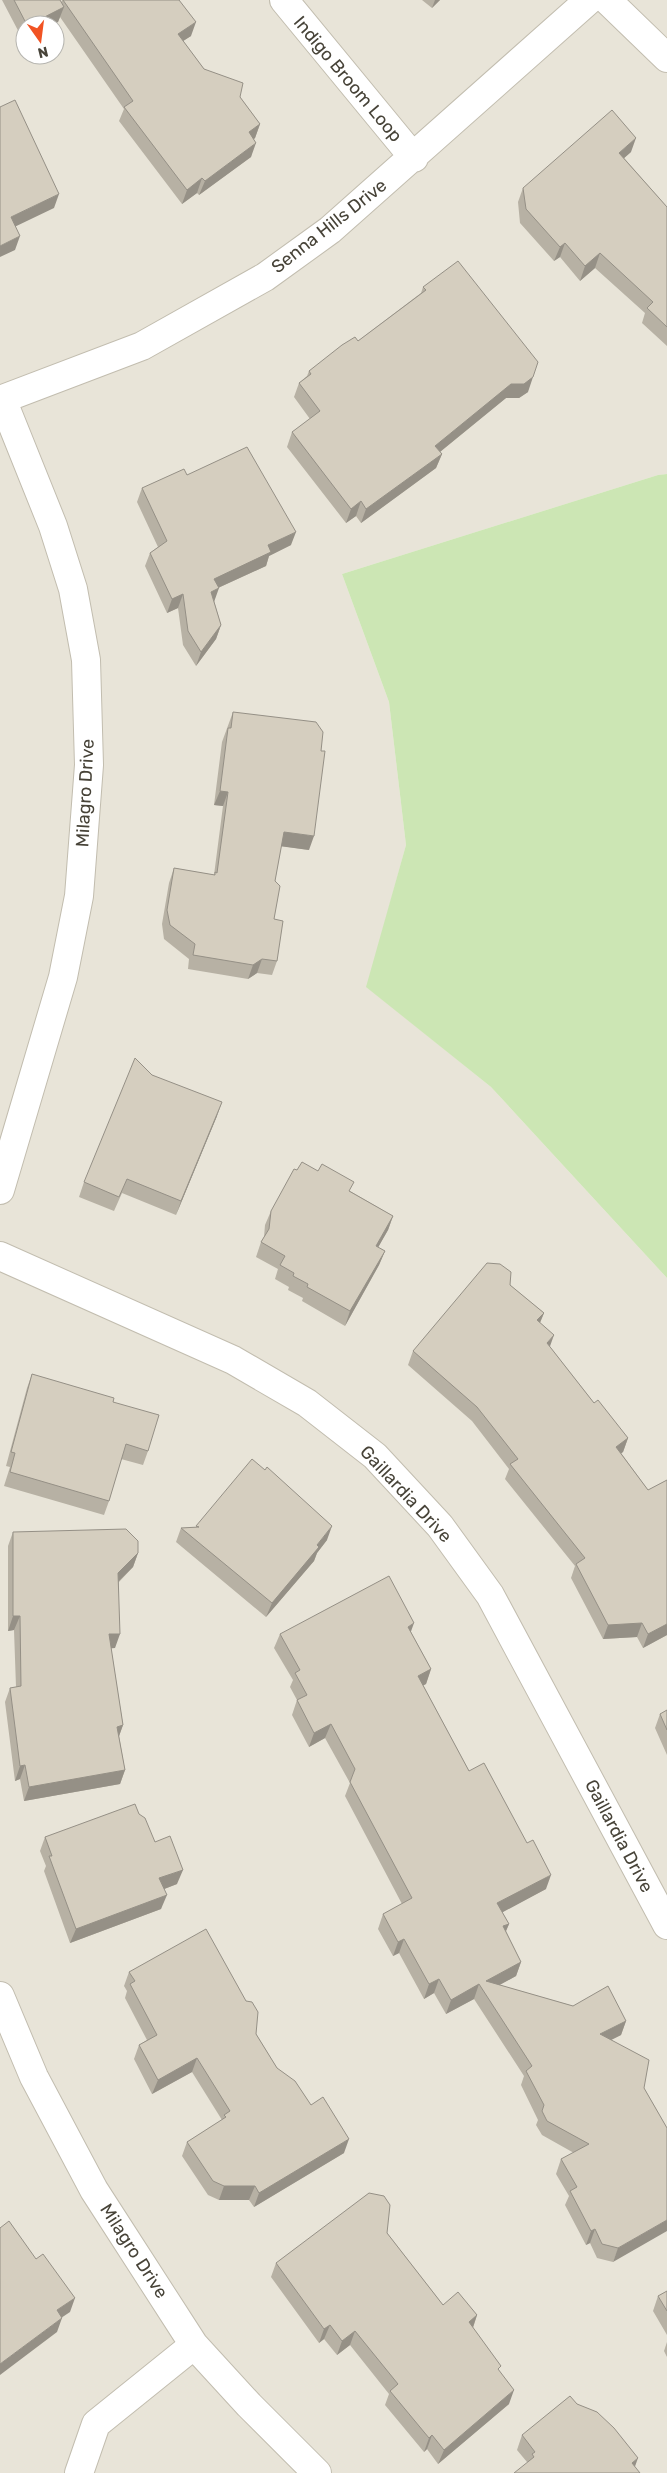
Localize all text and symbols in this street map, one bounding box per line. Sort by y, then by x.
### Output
street label: Indigo Broom Loop [289,12,407,146]
north arrow [15,15,65,65]
text: N [36,43,50,62]
street label: Senna Hills Drive [267,174,391,278]
street label: Milagro Drive [71,738,99,848]
street label: Gaillardia Drive [355,1441,457,1547]
street label: Gaillardia Drive [580,1776,658,1896]
street label: Milagro Drive [95,2200,173,2302]

